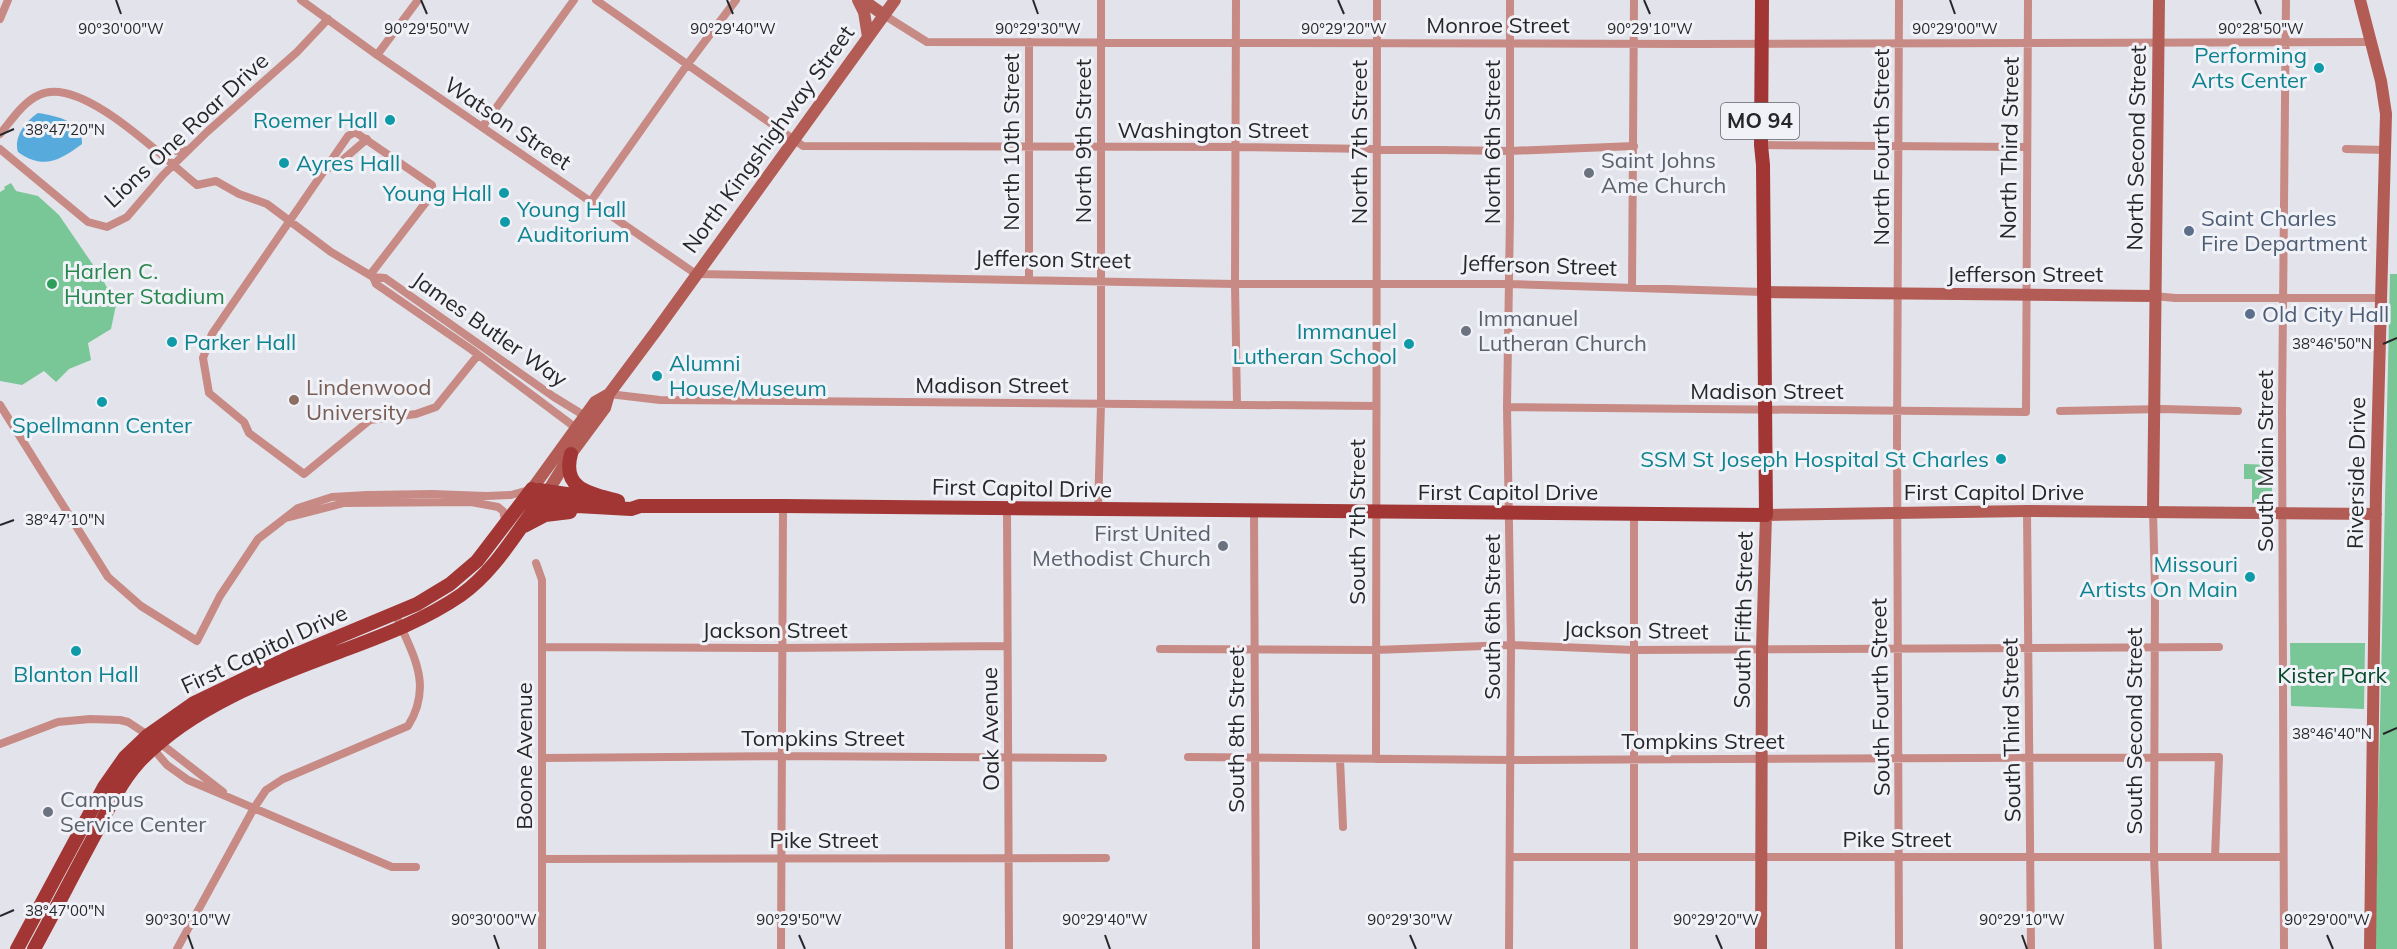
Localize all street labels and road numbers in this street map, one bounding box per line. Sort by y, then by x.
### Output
street label: Monroe Street [1426,11,1570,39]
street label: North Kingshighway Street [676,19,860,258]
street label: North Second Street [2120,45,2152,251]
street label: Lions One Roar Drive [98,47,274,213]
street label: North Fourth Street [1867,48,1895,245]
street label: North 10th Street [997,53,1025,231]
street label: North Third Street [1993,56,2025,240]
street label: North 9th Street [1069,59,1097,223]
street label: North 7th Street [1345,60,1373,224]
street label: North 6th Street [1478,60,1506,224]
street label: Watson Street [439,70,577,176]
road number: MO 94 [1721,103,1799,139]
street label: Washington Street [1117,116,1309,144]
street label: Jefferson Street [975,244,1132,274]
street label: Jefferson Street [1460,248,1618,282]
street label: Jefferson Street [1947,260,2103,288]
street label: James Butler Way [407,265,573,393]
street label: South Main Street [2251,370,2279,552]
street label: Madison Street [915,371,1069,399]
street label: Madison Street [1690,377,1844,405]
street label: Riverside Drive [2341,397,2371,549]
street label: South 7th Street [1343,439,1371,605]
street label: First Capitol Drive [932,472,1112,504]
street label: First Capitol Drive [1418,478,1598,506]
street label: First Capitol Drive [1904,478,2084,506]
street label: South Fifth Street [1727,531,1759,709]
street label: South 6th Street [1478,534,1506,700]
street label: South Fourth Street [1864,597,1896,796]
street label: First Capitol Drive [176,598,352,700]
street label: Jackson Street [1563,615,1709,645]
street label: Jackson Street [702,616,848,644]
street label: South Second Street [2120,627,2148,834]
street label: South Third Street [1995,637,2027,822]
street label: South 8th Street [1222,647,1250,813]
street label: Oak Avenue [975,667,1005,791]
street label: Boone Avenue [510,682,538,830]
street label: Tompkins Street [741,724,905,752]
street label: Tompkins Street [1621,727,1785,755]
street label: Pike Street [1842,825,1952,853]
street label: Pike Street [769,826,879,854]

